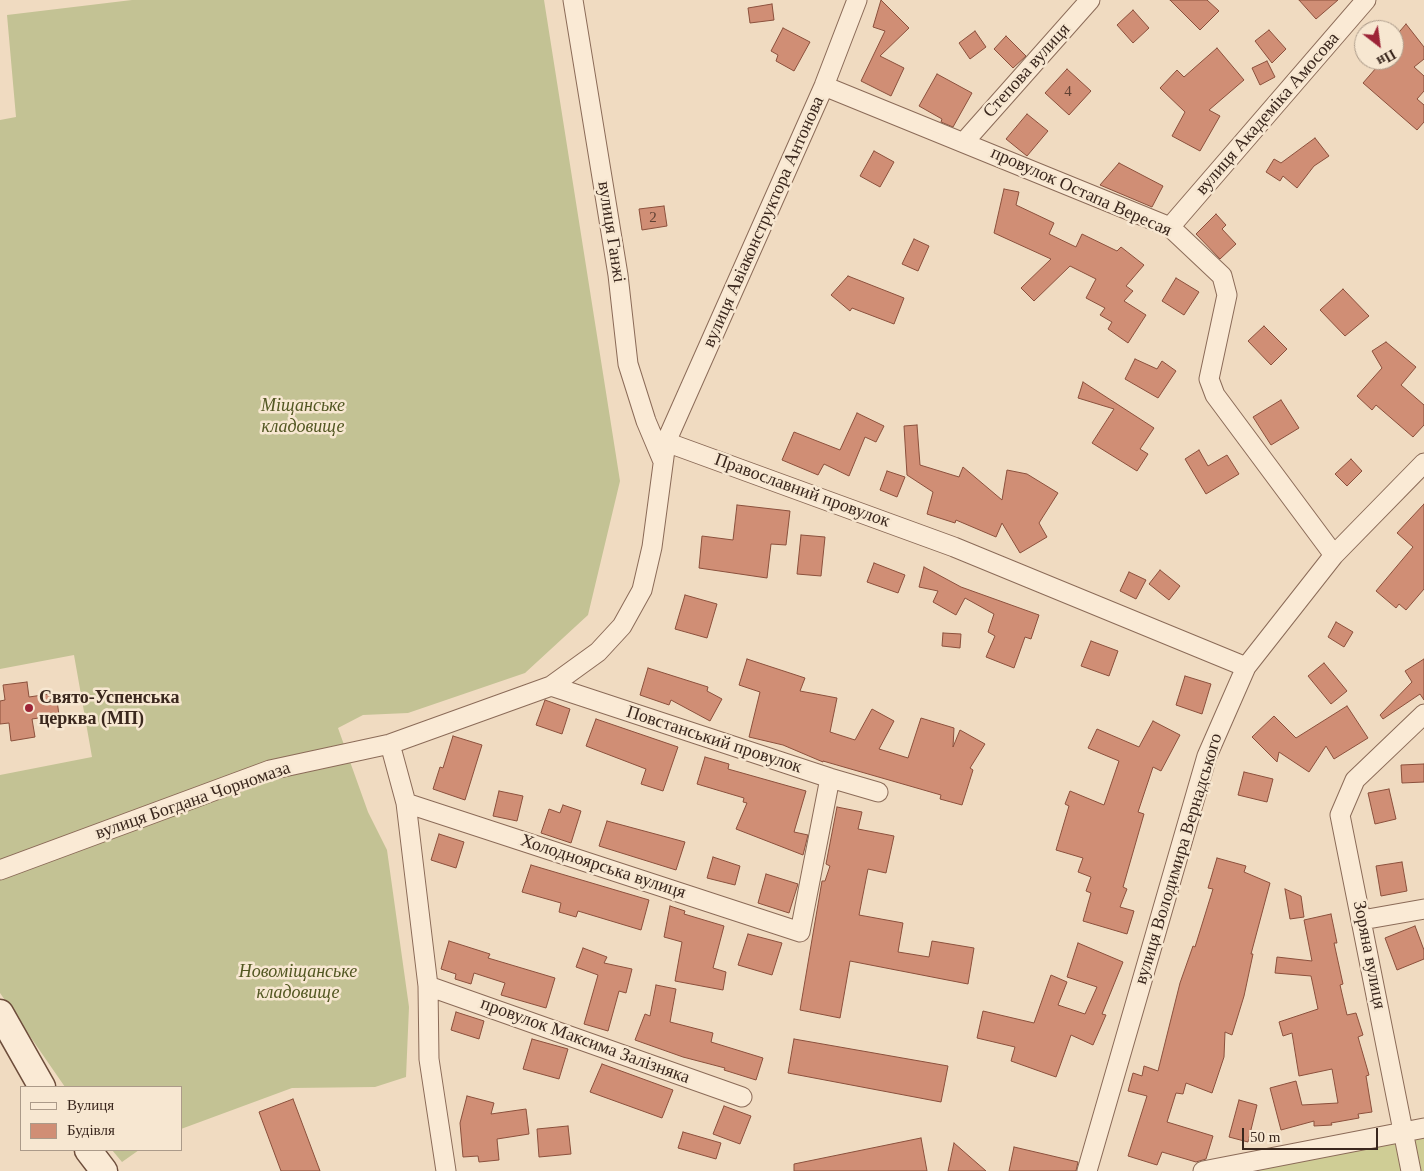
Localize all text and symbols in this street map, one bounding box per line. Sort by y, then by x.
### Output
street label: Степова вулиця [979,19,1075,123]
north arrow [1354,20,1404,70]
street label: вулиця Академіка Амосова [1192,28,1344,200]
text: Пн [1374,46,1398,69]
house number: 4 [1064,83,1072,101]
street label: вулиця Авіаконструктора Антонова [699,93,829,351]
street label: провулок Остапа Вересая [987,142,1175,242]
street label: вулиця Ганжі [592,180,630,284]
house number: 2 [649,209,657,227]
park label: Міщанське кладовище [261,395,345,438]
street label: Православний провулок [711,449,893,533]
place label: Свято-Успенська церква (МП) [39,687,179,730]
street label: Повстанський провулок [624,701,804,779]
marker: Свято-Успенська церква (МП) [23,702,35,714]
street label: вулиця Володимира Вернадського [1130,731,1228,987]
street label: вулиця Богдана Чорномаза [93,757,293,845]
street label: Холодноярська вулиця [518,830,688,904]
street label: Зоряна вулиця [1348,899,1390,1011]
park label: Новоміщанське кладовище [239,961,357,1004]
street label: провулок Максима Залізняка [477,993,693,1089]
legend [20,1086,182,1151]
text: Вулиця [67,1097,114,1113]
scale bar [1244,1118,1380,1150]
text: Будівля [67,1122,115,1138]
text: 50 m [1250,1129,1280,1145]

